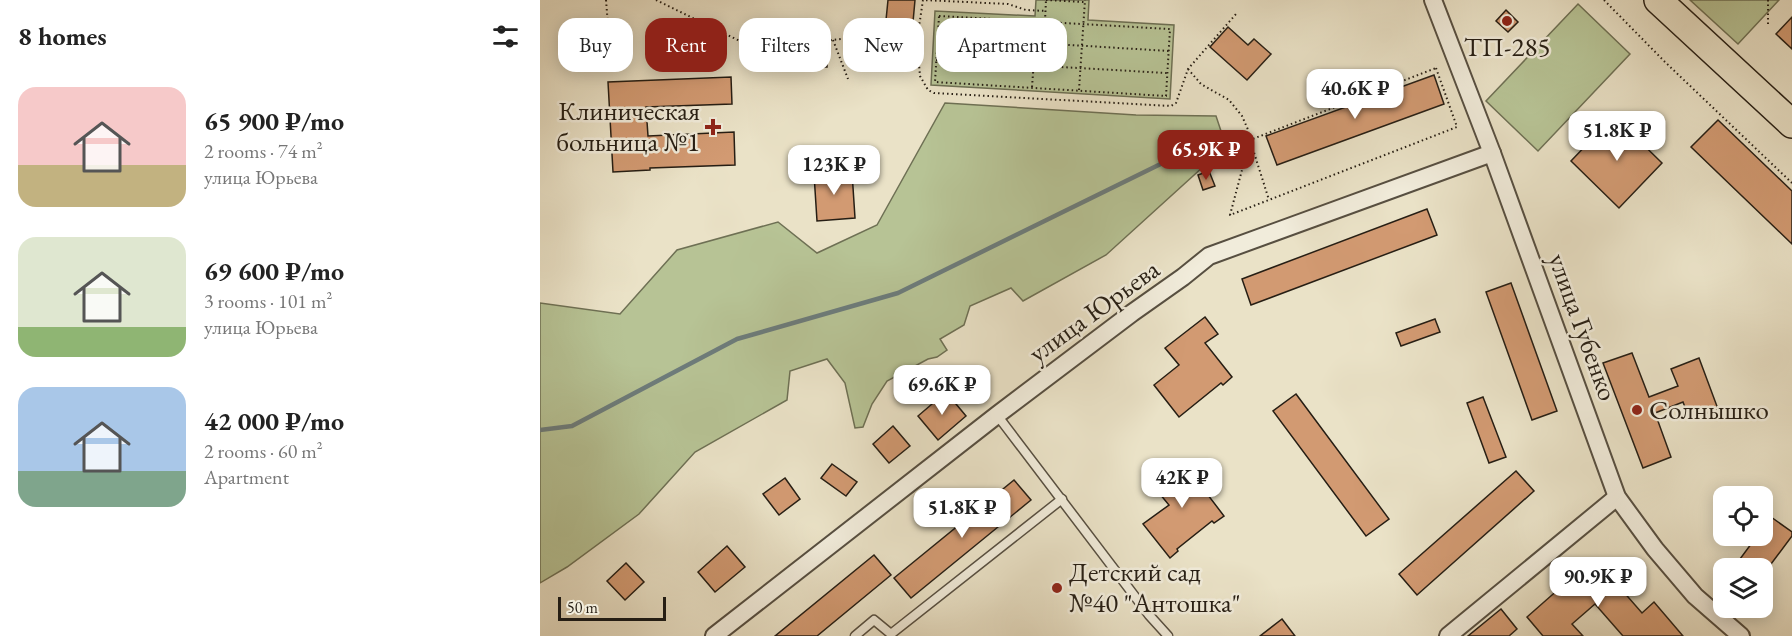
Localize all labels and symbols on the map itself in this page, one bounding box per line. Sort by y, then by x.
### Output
marker: ТП-285 [1500,14,1514,28]
place label: ТП-285 [1464,29,1550,64]
pin: 40.6K ₽ [1300,69,1410,120]
place label: Клиническая больница №1 [556,93,700,159]
pin: 51.8K ₽ [1562,111,1672,162]
marker: Клиническая больница №1 [704,118,722,136]
pin: 65.9K ₽ [1151,130,1261,181]
pin: 123K ₽ [785,145,883,196]
street label: улица Губенко [1541,248,1626,405]
street label: улица Юрьева [1021,251,1166,370]
pin: 69.6K ₽ [887,365,997,416]
place label: Солнышко [1649,392,1769,427]
marker: Солнышко [1630,403,1644,417]
pin: 42K ₽ [1140,458,1224,509]
pin: 51.8K ₽ [907,488,1017,539]
place label: Детский сад №40 "Антошка" [1069,554,1241,620]
pin: 90.9K ₽ [1543,557,1653,608]
marker: Детский сад №40 "Антошка" [1050,581,1064,595]
scale bar [558,594,666,622]

